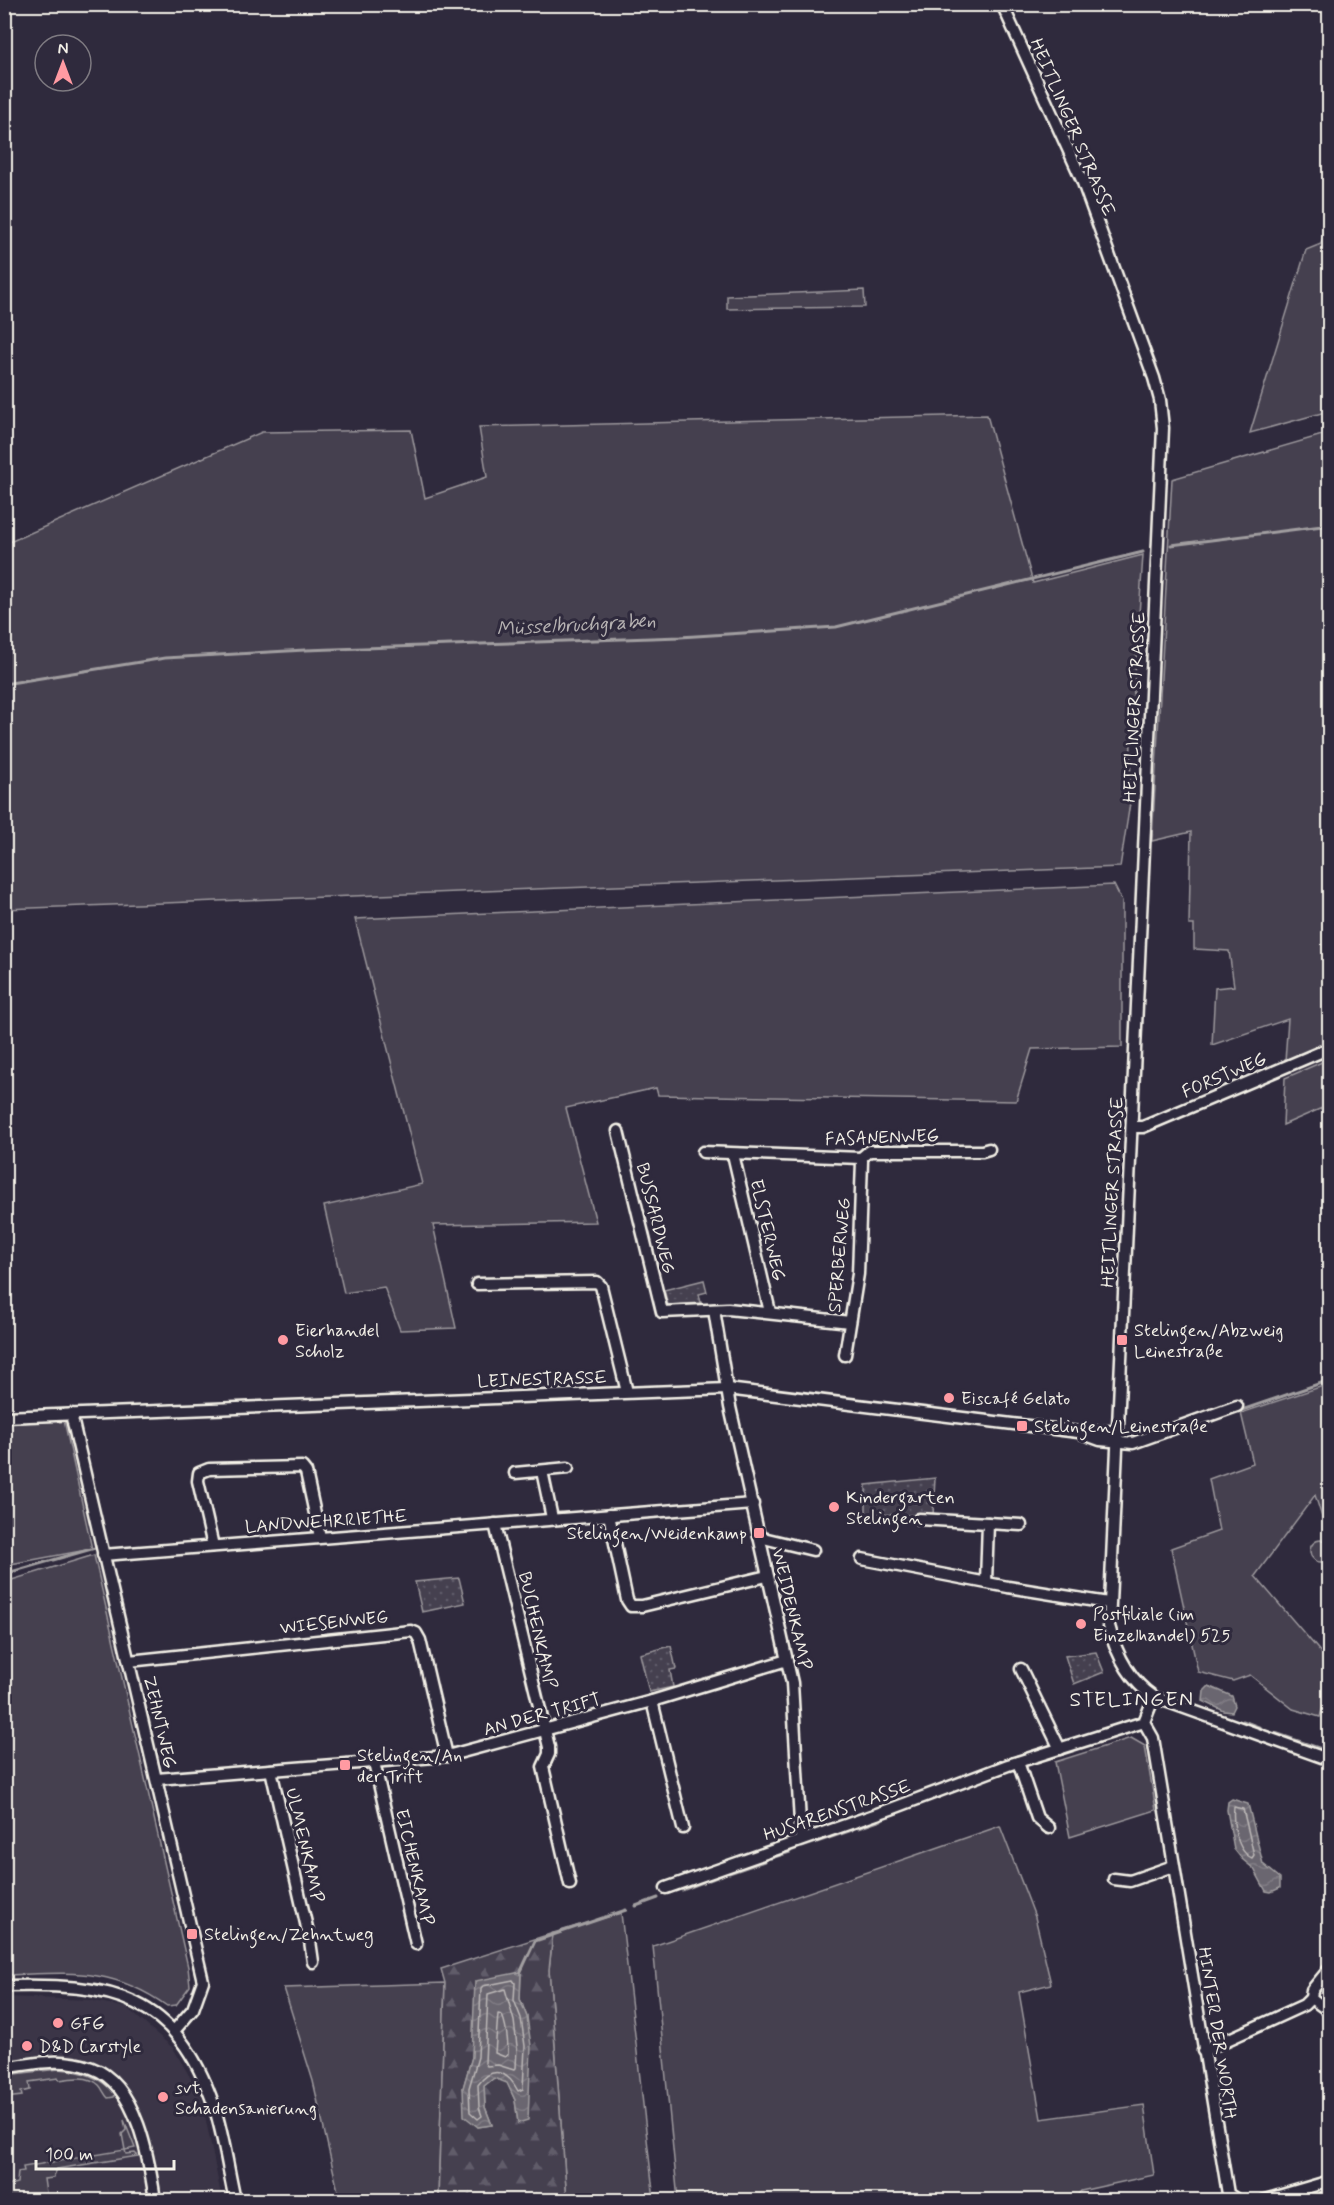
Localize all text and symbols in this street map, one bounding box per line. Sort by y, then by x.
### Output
north arrow [33,33,93,93]
street label: HEITLINGER STRASSE [1024,35,1121,220]
text: N [58,39,68,60]
water label: Müsselbruchgraben [496,608,656,643]
street label: HEITLINGER STRASSE [1118,611,1152,803]
street label: FORSTWEG [1178,1047,1271,1105]
street label: HEITLINGER STRASSE [1096,1096,1130,1288]
street label: FASANENWEG [825,1124,939,1152]
street label: BUSSARDWEG [630,1160,680,1276]
street label: ELSTERWEG [744,1177,790,1284]
street label: SPERBERWEG [823,1196,857,1314]
place label: Eierhandel Scholz [295,1319,379,1364]
place label: Stelingen/Abzweig Leinestraße [1134,1319,1283,1364]
marker: Eierhandel Scholz [276,1333,290,1347]
marker: Stelingen/Abzweig Leinestraße [1115,1333,1129,1347]
street label: LEINESTRASSE [477,1366,607,1394]
place label: Eiscafé Gelato [961,1387,1070,1411]
marker: Eiscafé Gelato [942,1391,956,1405]
place label: Stelingen/Leinestraße [1034,1415,1208,1441]
marker: Stelingen/Leinestraße [1015,1419,1029,1433]
place label: Kindergarten Stelingen [846,1486,955,1533]
marker: Kindergarten Stelingen [827,1500,841,1514]
street label: LANDWEHRRIETHE [244,1504,408,1540]
place label: Stelingen/Weidenkamp [567,1522,747,1548]
marker: Stelingen/Weidenkamp [752,1526,766,1540]
street label: WEIDENKAMP [765,1546,817,1673]
street label: BUCHENKAMP [512,1569,562,1691]
place label: Postfiliale (im Einzelhandel) 525 [1093,1603,1230,1648]
street label: WIESENWEG [279,1605,389,1641]
marker: Postfiliale (im Einzelhandel) 525 [1074,1617,1088,1631]
street label: ZEHNTWEG [137,1674,181,1771]
district label: STELINGEN [1069,1686,1195,1714]
street label: AN DER TRIFT [481,1688,604,1742]
place label: Stelingen/An der Trift [357,1744,462,1789]
marker: Stelingen/An der Trift [338,1758,352,1772]
street label: HUSARENSTRASSE [761,1774,914,1847]
street label: ULMENKAMP [279,1786,329,1905]
street label: EICHENKAMP [389,1807,439,1928]
place label: Stelingen/Zehntweg [204,1923,374,1949]
marker: Stelingen/Zehntweg [185,1927,199,1941]
street label: HINTER DER WORTH [1192,1945,1242,2121]
place label: GFG [70,2012,104,2036]
marker: GFG [51,2016,65,2030]
place label: D&D Carstyle [39,2035,141,2059]
marker: D&D Carstyle [20,2039,34,2053]
place label: svt Schadensanierung [175,2076,317,2121]
marker: svt Schadensanierung [156,2090,170,2104]
scale bar [36,2133,174,2171]
text: 100 m [45,2143,93,2167]

